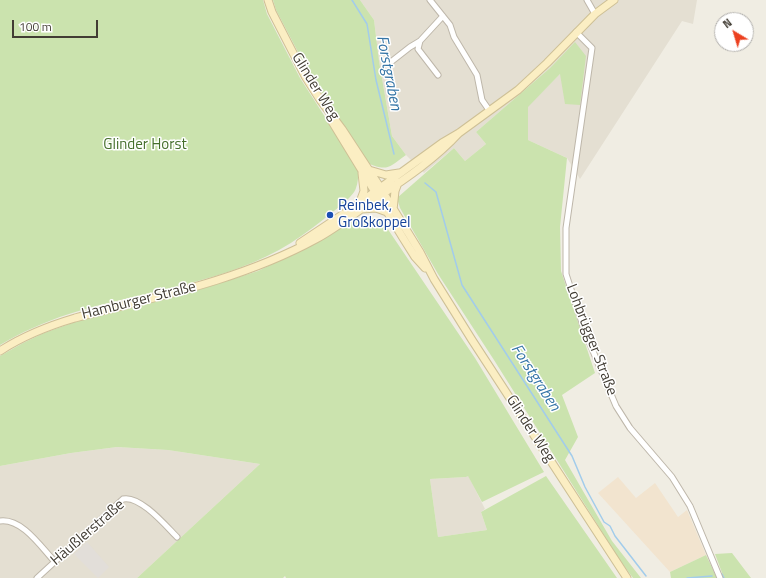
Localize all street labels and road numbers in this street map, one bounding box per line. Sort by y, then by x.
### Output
street label: Glinder Weg [287,50,343,124]
street label: Hamburger Straße [80,278,198,324]
street label: Lohbrügger Straße [561,282,621,398]
street label: Glinder Weg [502,392,558,466]
street label: Häußlerstraße [48,496,128,570]

